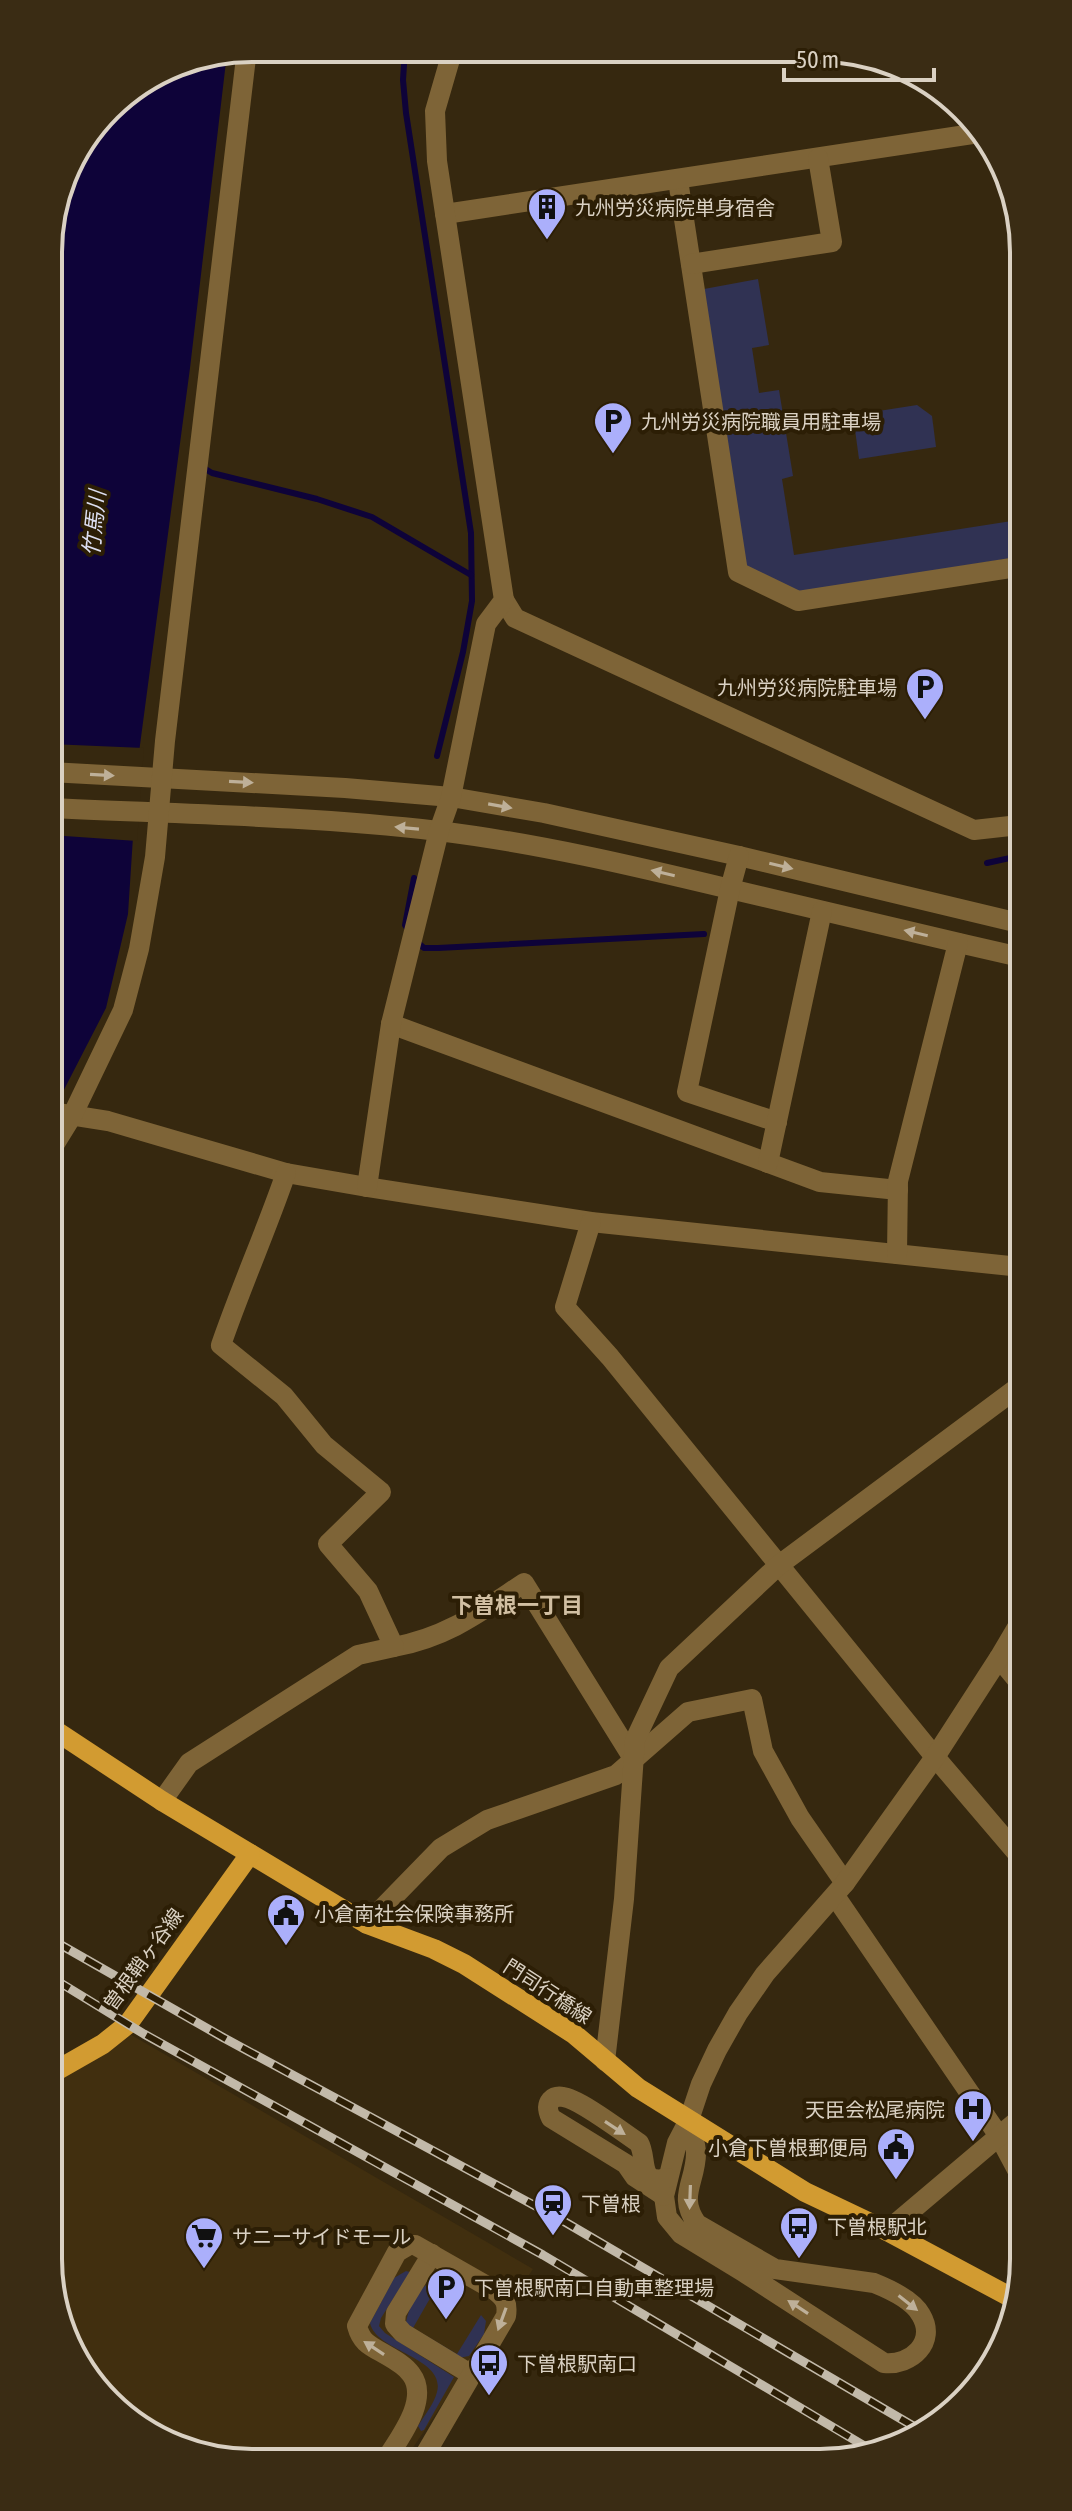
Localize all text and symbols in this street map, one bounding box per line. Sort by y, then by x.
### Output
scale bar [784,32,934,82]
text: 50 m [796,46,839,73]
building icon: 九州労災病院単身宿舎 [526,186,568,241]
place label: 九州労災病院単身宿舎 [575,196,775,219]
parking icon: 九州労災病院職員用駐車場 [592,400,634,455]
place label: 九州労災病院職員用駐車場 [641,410,881,433]
water label: 竹馬川 [78,487,111,557]
parking icon: 九州労災病院駐車場 [904,666,946,721]
place label: 九州労災病院駐車場 [717,676,897,699]
one-way arrow [90,768,115,781]
one-way arrow [229,776,254,789]
one-way arrow [488,800,513,812]
one-way arrow [394,822,419,835]
one-way arrow [769,860,794,873]
one-way arrow [651,866,676,879]
one-way arrow [904,926,929,939]
district label: 下曽根一丁目 [451,1592,583,1618]
public building icon: 小倉南社会保険事務所 [265,1892,307,1947]
place label: 小倉南社会保険事務所 [314,1902,514,1925]
street label: 曽根鞘ヶ谷線 [98,1904,188,2014]
street label: 門司行橋線 [500,1954,596,2028]
hospital icon: 天臣会松尾病院 [952,2088,994,2143]
place label: 天臣会松尾病院 [805,2098,945,2121]
one-way arrow [604,2120,626,2134]
public building icon: 小倉下曽根郵便局 [875,2126,917,2181]
place label: 小倉下曽根郵便局 [708,2136,868,2159]
station icon: 下曽根 [532,2182,574,2237]
one-way arrow [683,2185,696,2210]
place label: 下曽根 [581,2192,641,2215]
bus stop icon: 下曽根駅北 [778,2205,820,2260]
supermarket icon: サニーサイドモール [183,2215,225,2270]
place label: 下曽根駅北 [827,2215,927,2238]
place label: サニーサイドモール [232,2225,412,2248]
parking icon: 下曽根駅南口自動車整理場 [425,2266,467,2321]
place label: 下曽根駅南口自動車整理場 [474,2276,714,2299]
one-way arrow [898,2295,918,2311]
one-way arrow [787,2301,809,2315]
one-way arrow [496,2307,508,2331]
one-way arrow [363,2341,385,2355]
bus stop icon: 下曽根駅南口 [468,2342,510,2397]
place label: 下曽根駅南口 [517,2352,637,2375]

